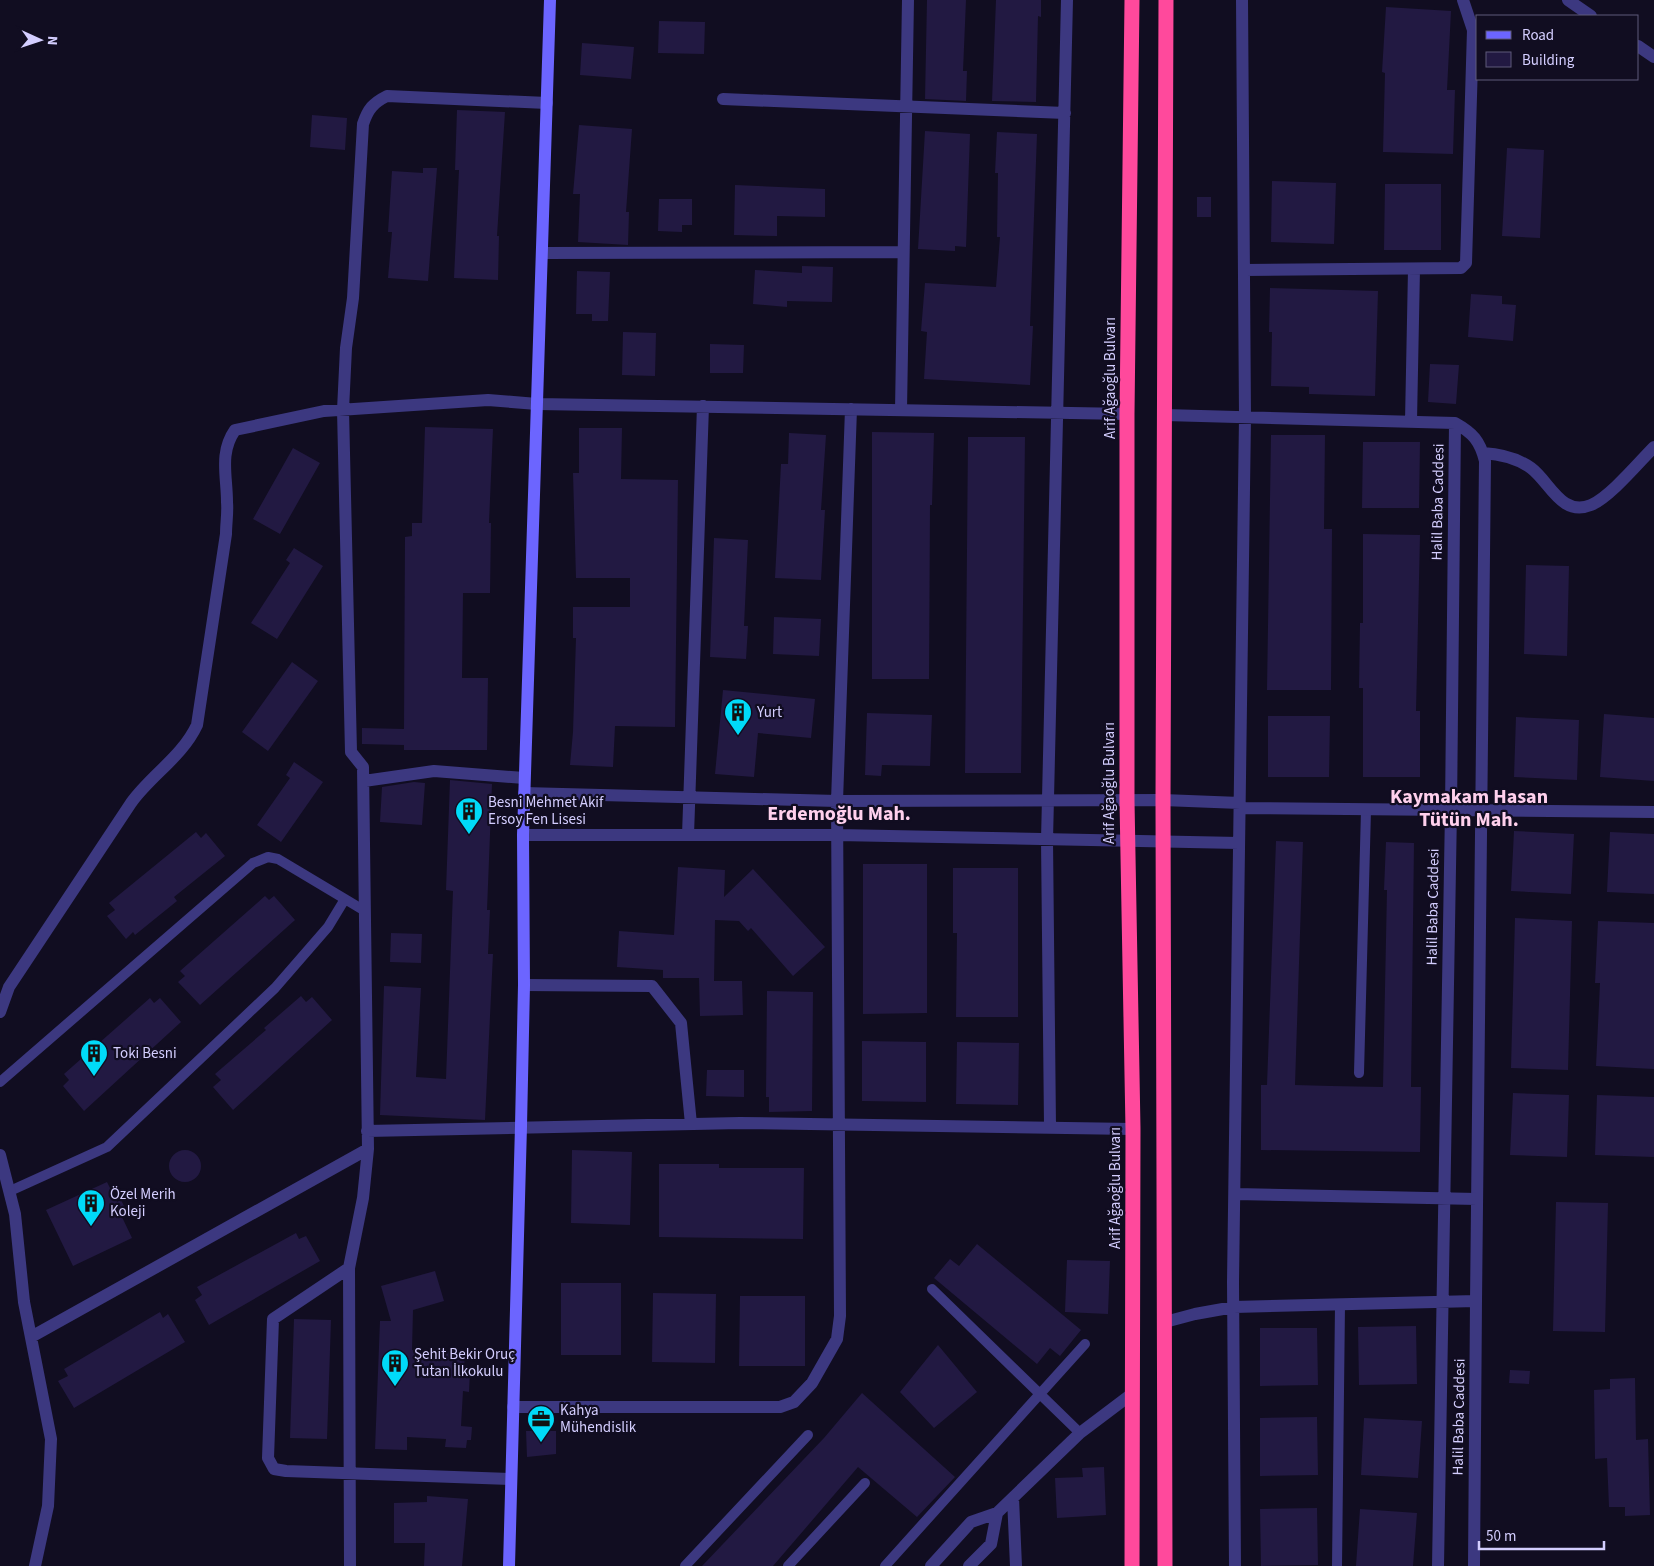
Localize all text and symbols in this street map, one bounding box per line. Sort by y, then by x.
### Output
north arrow [15,15,65,65]
legend [1476,15,1639,80]
text: Road [1522,25,1554,46]
text: N [42,35,62,46]
text: Building [1522,50,1575,71]
street label: Arif Ağaoğlu Bulvarı [1100,317,1121,439]
street label: Halil Baba Caddesi [1426,443,1450,561]
building icon: Yurt [723,697,753,736]
place label: Yurt [756,702,782,723]
street label: Arif Ağaoğlu Bulvarı [1099,722,1120,844]
district label: Kaymakam Hasan Tütün Mah. [1390,783,1548,834]
place label: Besni Mehmet Akif Ersoy Fen Lisesi [488,792,604,830]
building icon: Besni Mehmet Akif Ersoy Fen Lisesi [454,796,484,835]
district label: Erdemoğlu Mah. [767,800,911,828]
street label: Halil Baba Caddesi [1421,848,1445,966]
building icon: Toki Besni [79,1038,109,1077]
place label: Toki Besni [113,1043,177,1064]
street label: Arif Ağaoğlu Bulvarı [1105,1127,1126,1249]
place label: Özel Merih Koleji [110,1184,176,1222]
building icon: Özel Merih Koleji [76,1188,106,1227]
place label: Şehit Bekir Oruç Tutan İlkokulu [414,1344,515,1382]
building icon: Şehit Bekir Oruç Tutan İlkokulu [380,1348,410,1387]
street label: Halil Baba Caddesi [1447,1358,1471,1476]
place label: Kahya Mühendislik [560,1400,637,1438]
office icon: Kahya Mühendislik [526,1404,556,1443]
scale bar [1479,1518,1604,1550]
text: 50 m [1486,1526,1516,1547]

